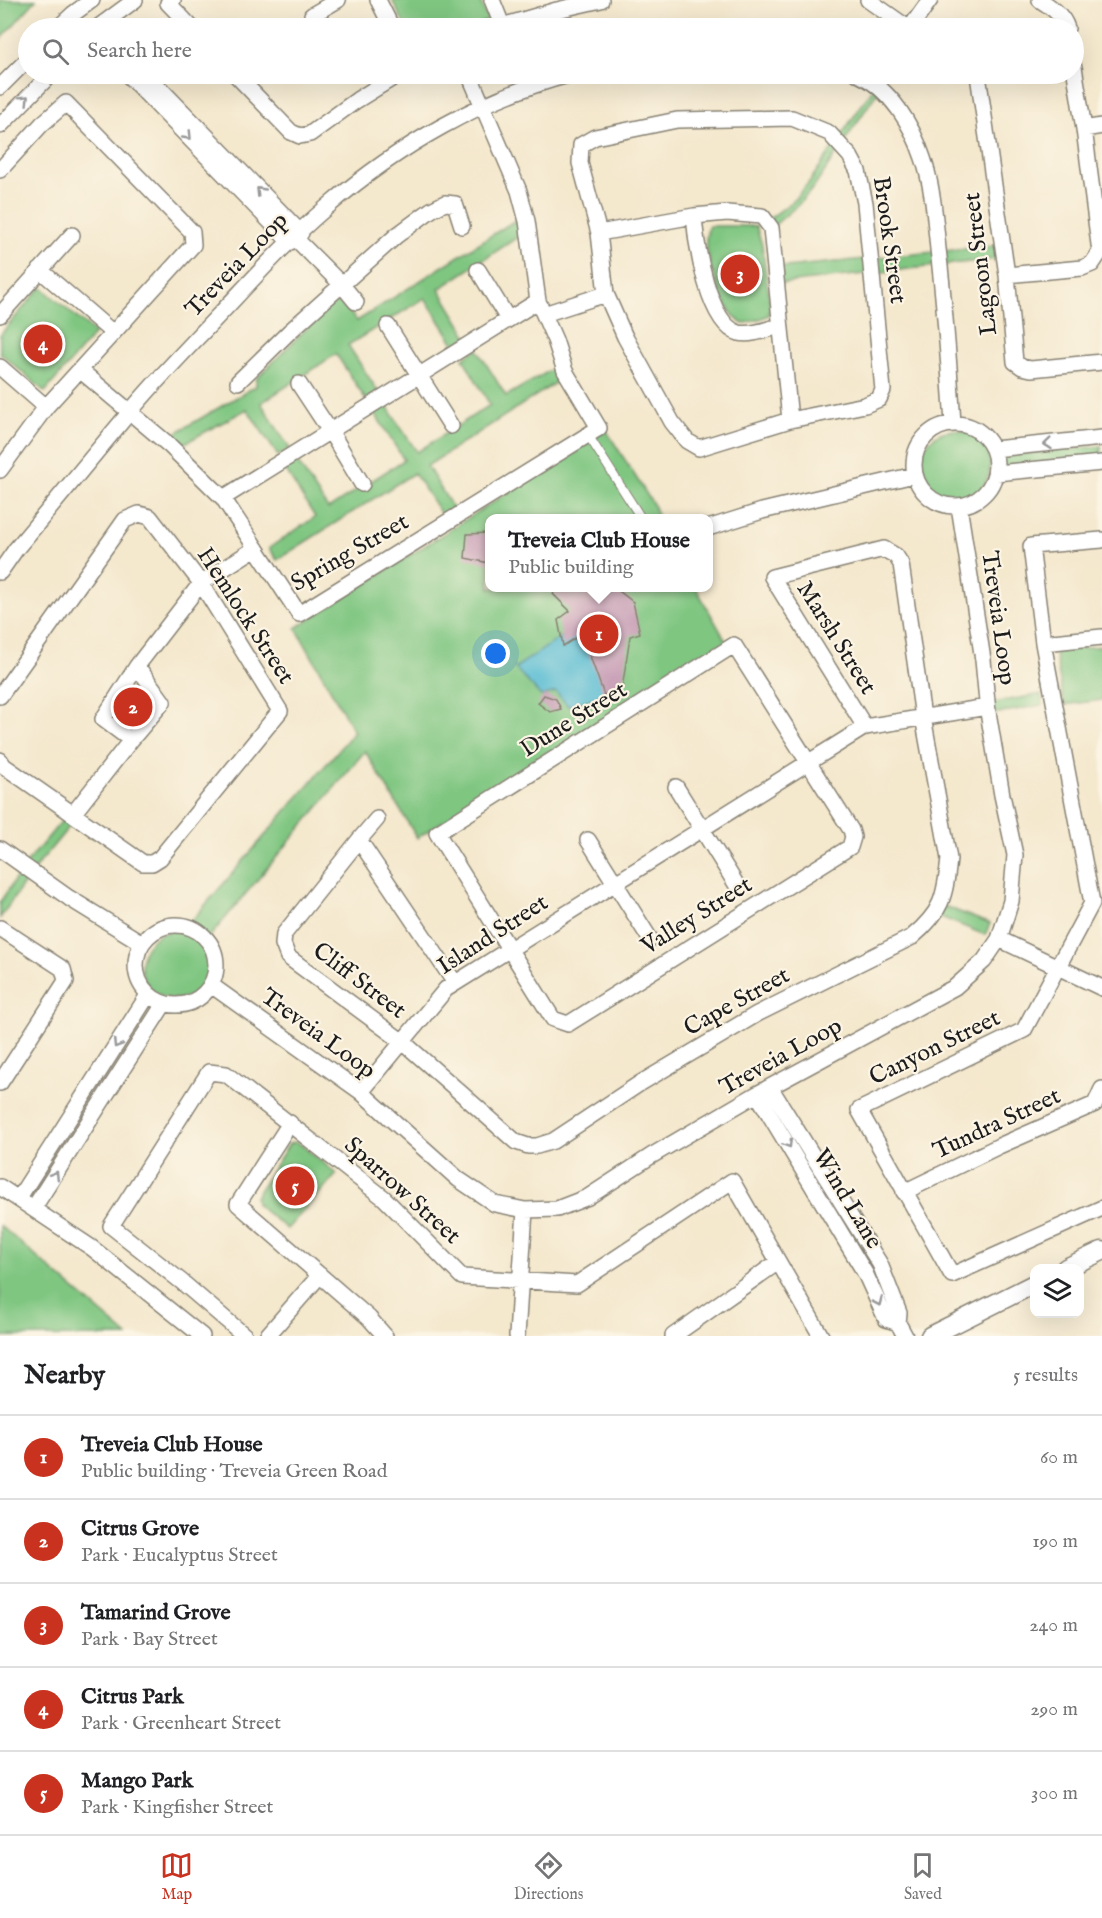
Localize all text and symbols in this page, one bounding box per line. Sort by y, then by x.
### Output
search box [18,18,1084,84]
icon: search [39,35,72,68]
text: Search here [87,37,192,65]
one-way arrow [18,96,29,106]
one-way arrow [180,128,191,139]
street label: Brook Street [865,174,913,306]
one-way arrow [256,187,267,198]
street label: Lagoon Street [957,191,1005,337]
street label: Treveia Loop [179,206,295,324]
pin: 3 [720,252,760,296]
pin: 4 [24,322,63,366]
one-way arrow [1043,437,1052,450]
street label: Spring Street [285,507,415,599]
popup [485,514,713,592]
text: Treveia Club House [508,527,690,555]
street label: Hemlock Street [189,542,301,690]
street label: Treveia Loop [973,549,1023,687]
text: Public building [508,555,634,580]
street label: Marsh Street [789,576,883,700]
pin: 1 [580,612,618,656]
your location [481,639,510,668]
street label: Dune Street [515,675,633,765]
pin: 2 [114,684,152,730]
street label: Valley Street [635,870,758,963]
street label: Island Street [432,888,554,982]
street label: Cliff Street [306,936,412,1026]
street label: Cape Street [679,960,795,1044]
street label: Treveia Loop [254,982,382,1086]
street label: Canyon Street [864,1003,1006,1093]
street label: Treveia Loop [714,1011,848,1103]
one-way arrow [112,1038,124,1048]
street label: Tundra Street [928,1081,1066,1167]
street label: Sparrow Street [337,1130,467,1252]
one-way arrow [780,1138,792,1148]
street label: Wind Lane [805,1143,889,1255]
pin: 5 [276,1164,314,1208]
one-way arrow [47,1171,58,1182]
map controls [1030,1264,1084,1318]
button: layers [1030,1264,1084,1318]
one-way arrow [871,1295,883,1306]
text: Nearby [24,1359,105,1392]
text: 5 results [1013,1363,1078,1388]
text: Treveia Club House [81,1431,263,1459]
text: 1 [40,1445,47,1470]
text: 60 m [1040,1445,1078,1470]
text: Public building · Treveia Green Road [81,1459,387,1484]
text: Citrus Grove [81,1515,199,1543]
text: 2 [39,1529,48,1554]
text: 190 m [1032,1529,1078,1554]
text: Park · Eucalyptus Street [81,1543,278,1568]
text: Tamarind Grove [81,1599,231,1627]
text: 3 [40,1613,47,1638]
text: 240 m [1029,1613,1078,1638]
text: Park · Bay Street [81,1627,218,1652]
text: Citrus Park [81,1683,184,1711]
text: 4 [39,1697,48,1722]
text: 290 m [1030,1697,1078,1722]
text: Park · Greenheart Street [81,1711,281,1736]
text: Mango Park [81,1767,193,1795]
text: 5 [40,1781,47,1806]
text: 300 m [1031,1781,1078,1806]
text: Park · Kingfisher Street [81,1795,273,1820]
tab: Map [160,1849,193,1905]
tab: Directions [514,1849,583,1905]
tab: Saved [904,1849,942,1905]

